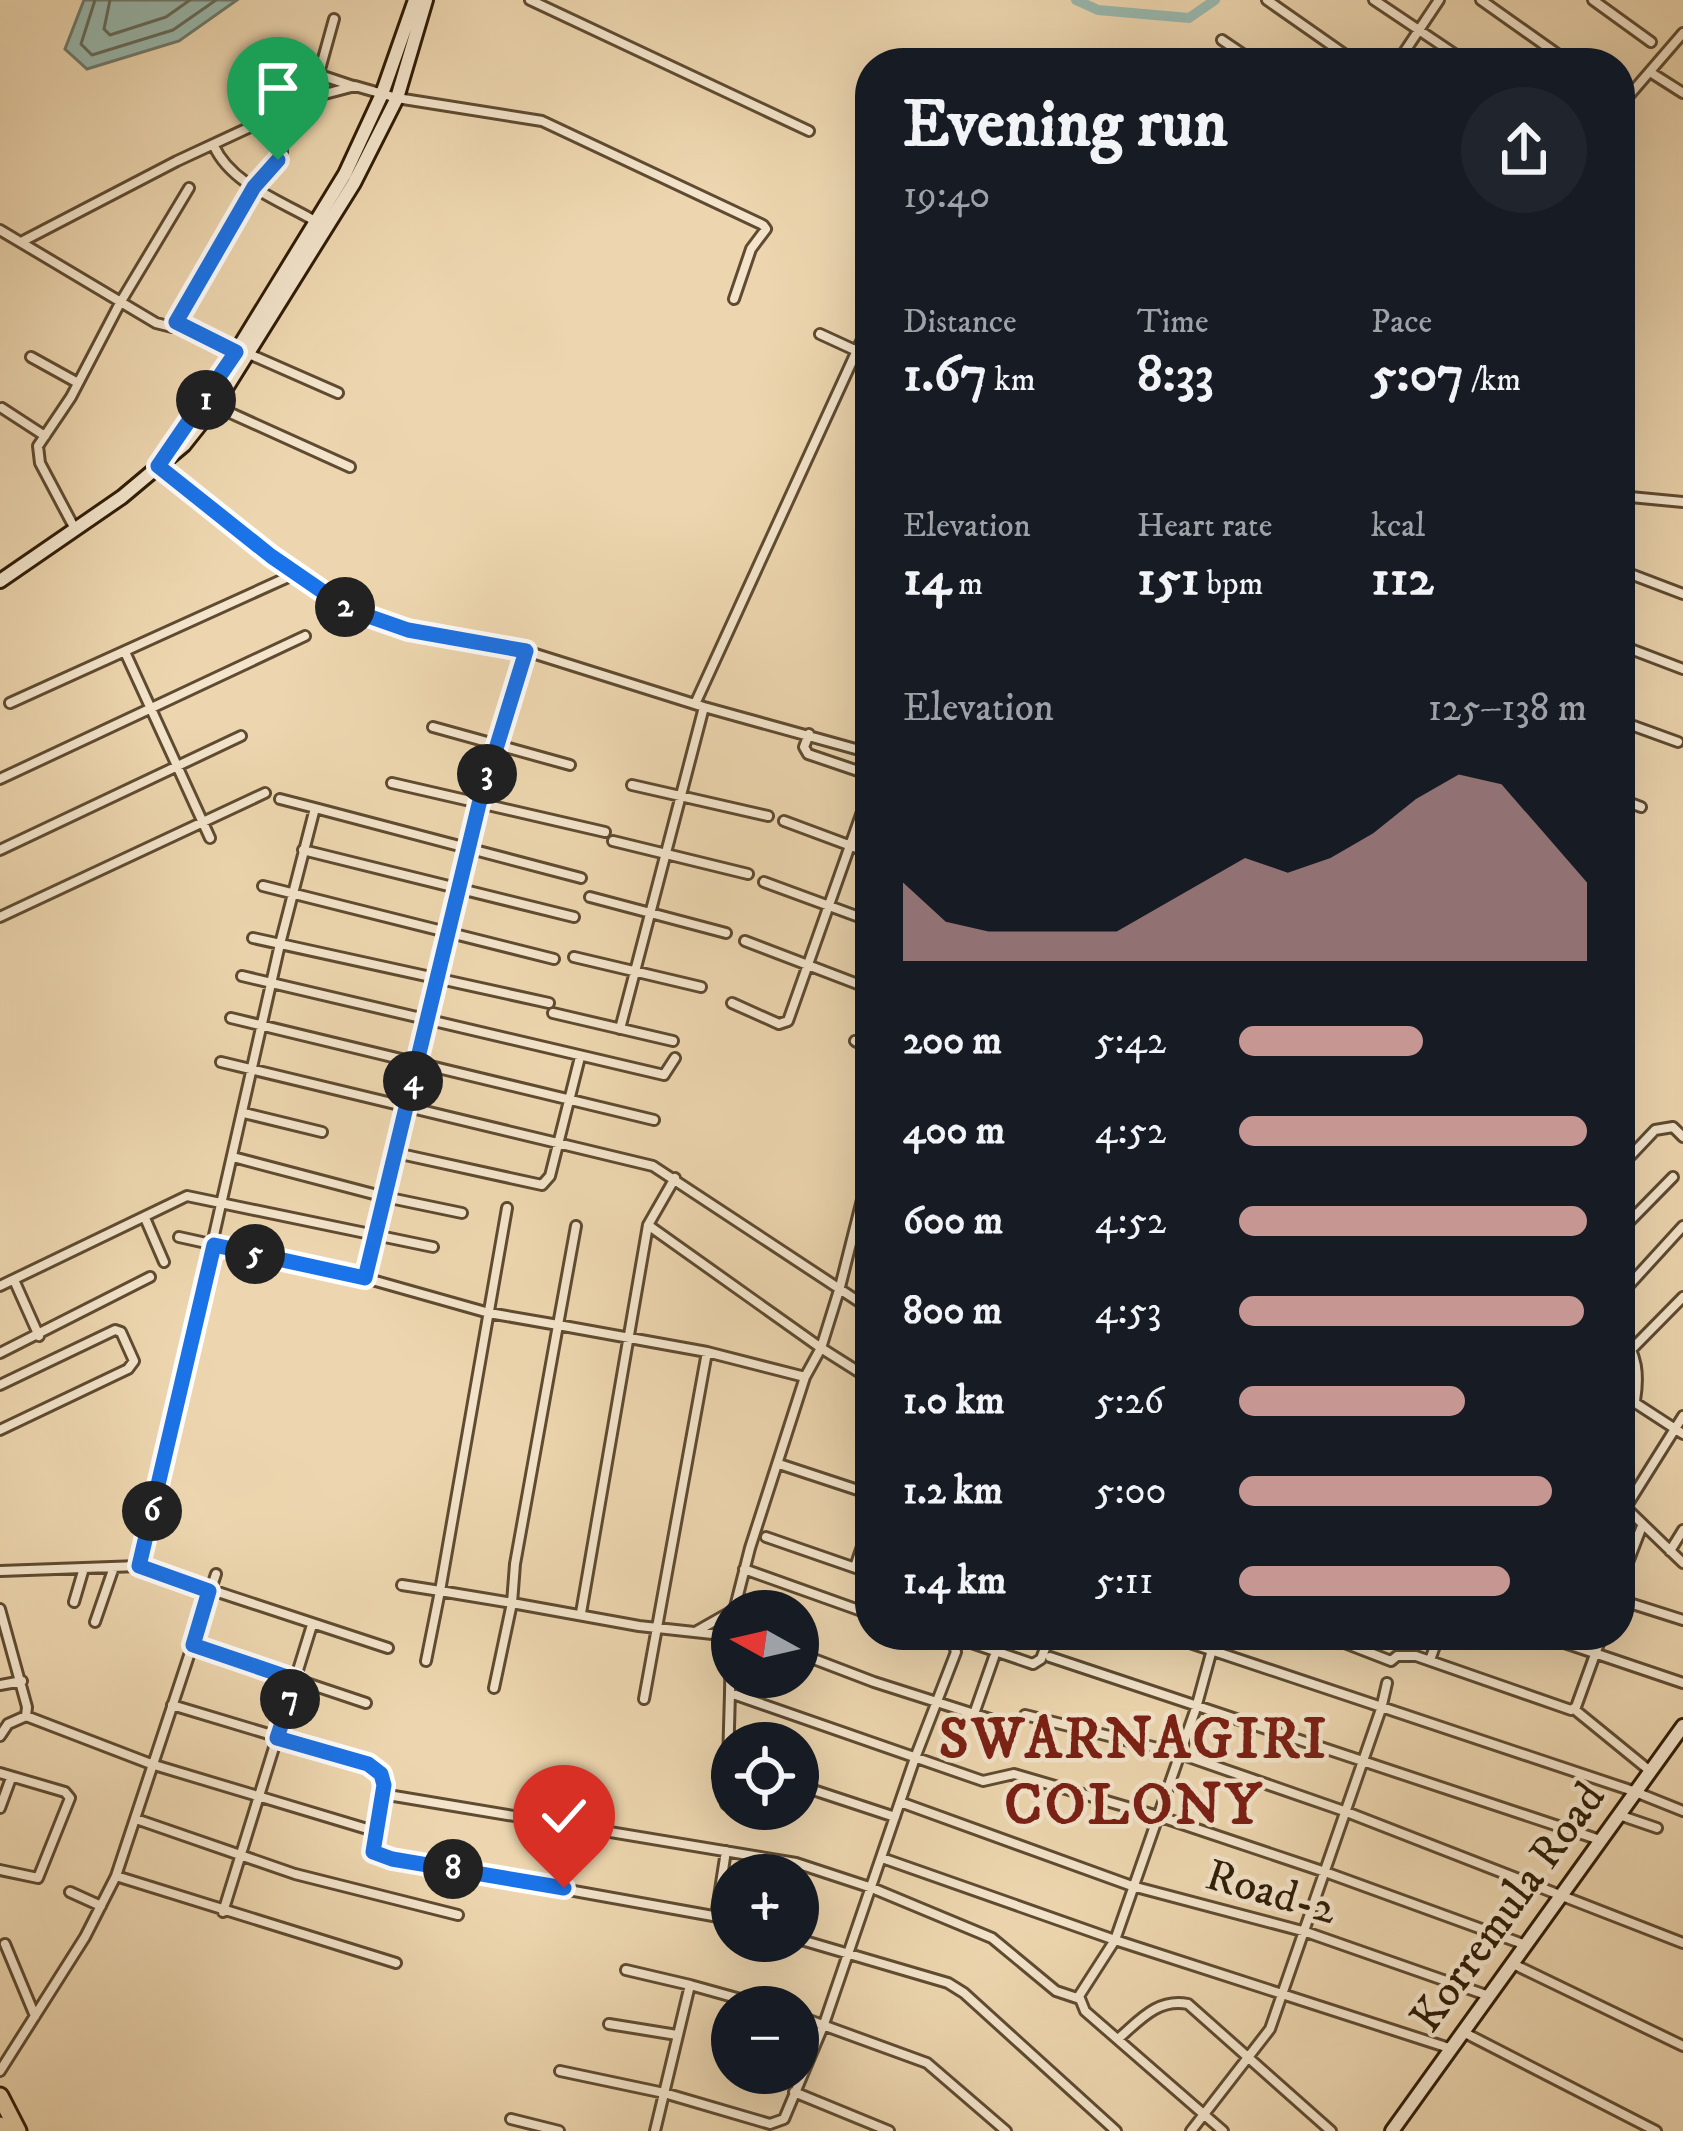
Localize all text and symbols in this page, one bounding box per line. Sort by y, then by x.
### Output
pin [227,37,329,160]
icon: arrive [245,55,311,121]
text: Evening run [903,85,1228,167]
button: share [1461,87,1587,213]
text: 19:40 [903,171,990,220]
text: Distance [903,302,1017,343]
text: Time [1137,302,1209,343]
text: Pace [1371,302,1432,343]
text: 1.67 [903,343,987,407]
text: 8:33 [1137,343,1214,407]
text: 5:07 [1371,343,1464,407]
text: km [987,360,1035,401]
text: /km [1464,360,1521,401]
pin: 1 [176,370,236,430]
text: 1 [200,379,212,420]
text: Elevation [903,506,1031,547]
text: Heart rate [1137,506,1272,547]
text: kcal [1371,506,1425,547]
text: 14 [903,547,951,611]
text: 151 [1137,547,1199,611]
text: 112 [1371,547,1434,611]
text: m [951,564,983,605]
text: bpm [1199,564,1263,605]
pin: 2 [315,577,375,637]
text: 2 [337,586,353,627]
text: Elevation [903,684,1054,733]
text: 125–138 m [1428,684,1587,733]
pin: 3 [457,744,517,804]
text: 3 [481,753,493,794]
text: 200 m [903,1017,1002,1066]
text: 5:42 [1095,1017,1166,1066]
pin: 4 [383,1051,443,1111]
text: 4 [404,1060,423,1101]
text: 400 m [903,1107,1005,1156]
text: 4:52 [1095,1107,1166,1156]
text: 600 m [903,1197,1003,1246]
text: 4:52 [1095,1197,1166,1246]
pin: 5 [225,1224,285,1284]
text: 5 [247,1233,263,1274]
text: 800 m [903,1287,1002,1336]
text: 4:53 [1095,1287,1162,1336]
text: 1.0 km [903,1377,1005,1426]
text: 5:26 [1095,1377,1164,1426]
text: 1.2 km [903,1467,1003,1516]
text: 5:00 [1095,1467,1167,1516]
pin: 6 [122,1481,182,1541]
text: 6 [143,1490,161,1531]
text: 1.4 km [903,1557,1006,1606]
text: 5:11 [1095,1557,1153,1606]
north arrow [711,1590,819,1698]
map controls [711,1590,819,2094]
pin: 7 [260,1669,320,1729]
text: 7 [281,1678,299,1719]
district label: SWARNAGIRI COLONY [939,1705,1329,1842]
button: locate [711,1722,819,1830]
pin [513,1765,615,1888]
street label: Korremula Road [1399,1771,1618,2044]
icon: check [531,1783,597,1849]
pin: 8 [423,1839,483,1899]
text: 8 [445,1848,461,1889]
street label: Road-2 [1199,1848,1343,1938]
button: + [711,1854,819,1962]
button: − [711,1986,819,2094]

